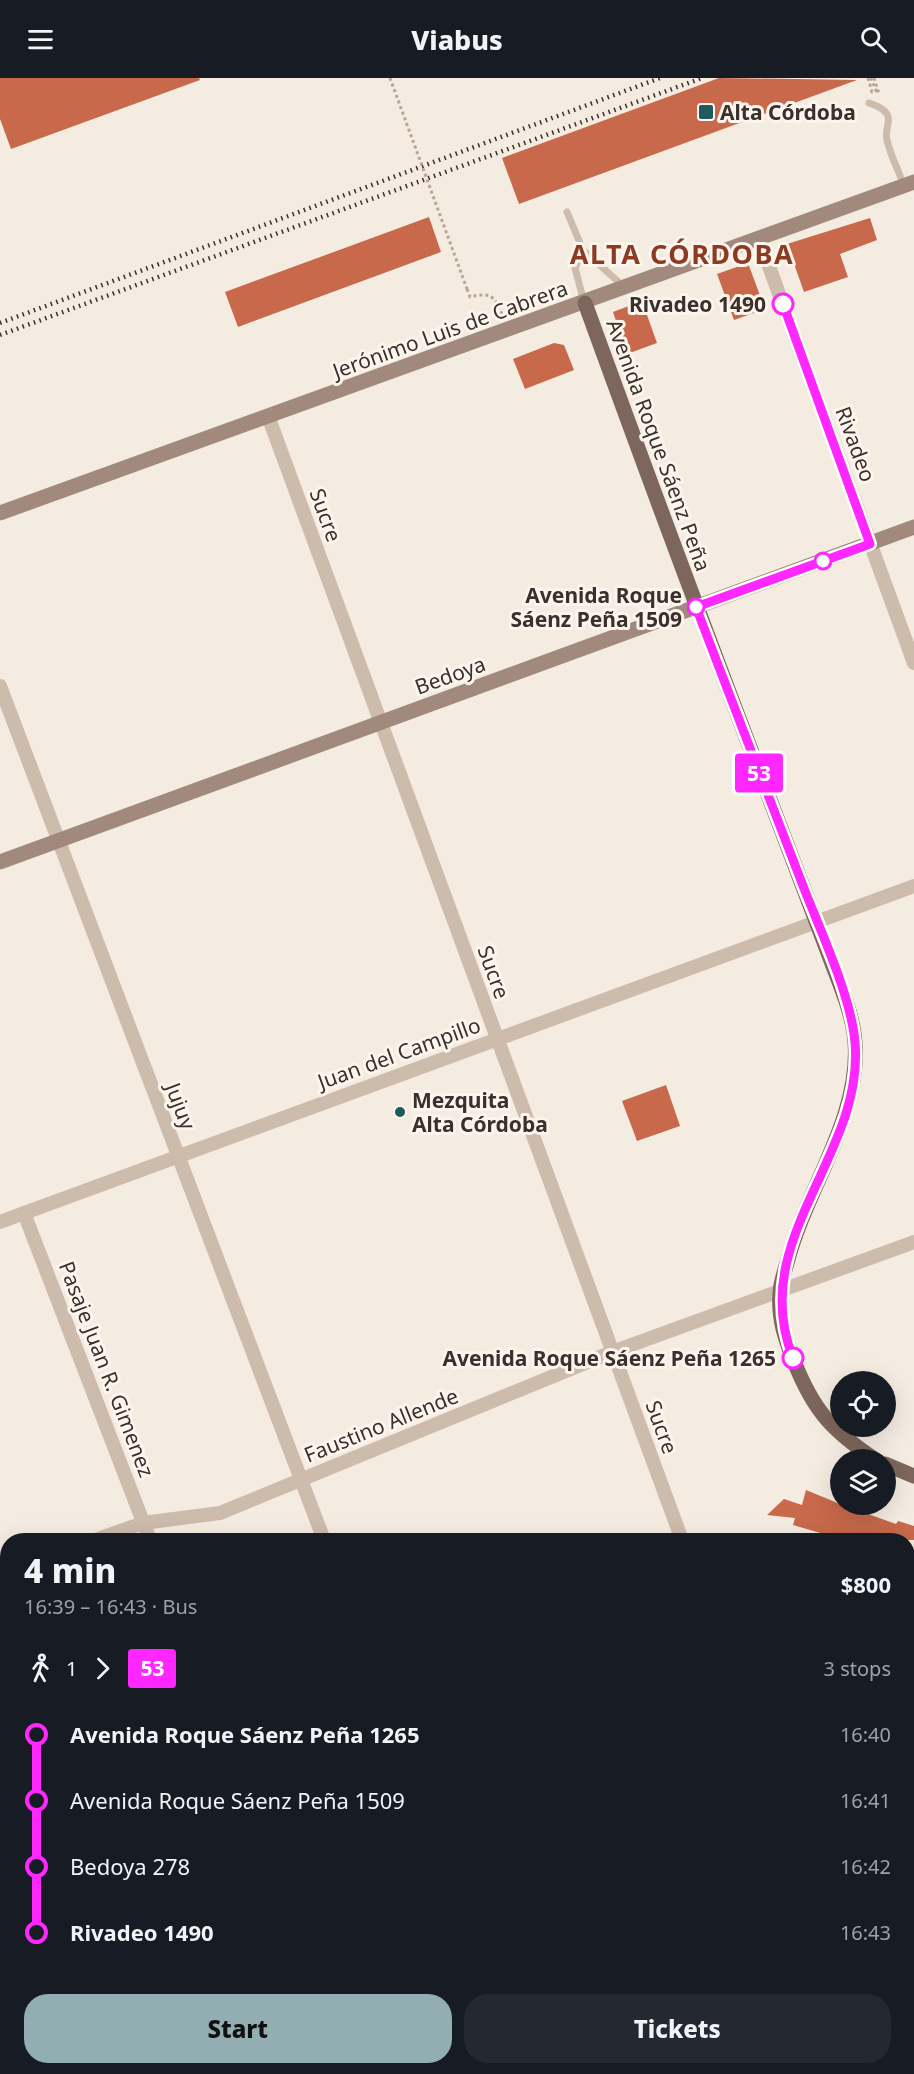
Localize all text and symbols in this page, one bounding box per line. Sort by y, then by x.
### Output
text: Viabus [411,21,503,58]
icon: menu [24,23,57,56]
icon: search [857,23,890,56]
place label: Alta Córdoba [720,98,856,126]
marker: Alta Córdoba [697,103,715,121]
district label: ALTA CÓRDOBA [570,235,794,272]
street label: Jerónimo Luis de Cabrera [327,273,571,385]
place label: Rivadeo 1490 [629,290,766,318]
marker: Rivadeo 1490 [772,293,794,315]
street label: Avenida Roque Sáenz Peña [600,315,718,575]
street label: Rivadeo [829,402,883,486]
street label: Sucre [303,485,349,545]
unlabelled marker [814,552,832,570]
place label: Avenida Roque Sáenz Peña 1509 [511,581,682,633]
marker: Avenida Roque Sáenz Peña 1509 [687,598,705,616]
street label: Bedoya [411,649,489,701]
line badge: 53 [732,754,786,792]
text: 53 [747,759,771,787]
street label: Sucre [471,942,517,1002]
street label: Juan del Campillo [312,1011,484,1096]
street label: Jujuy [159,1077,203,1134]
place label: Mezquita Alta Córdoba [412,1086,548,1138]
marker: Mezquita Alta Córdoba [393,1105,407,1119]
street label: Pasaje Juan R. Gimenez [53,1257,161,1481]
place label: Avenida Roque Sáenz Peña 1265 [442,1344,776,1372]
marker: Avenida Roque Sáenz Peña 1265 [782,1347,804,1369]
map controls [830,1371,896,1515]
button: locate [830,1371,896,1437]
street label: Faustino Allende [300,1381,462,1469]
street label: Sucre [639,1397,685,1457]
button: layers [830,1449,896,1515]
text: 4 min [24,1548,116,1593]
text: $800 [841,1569,891,1599]
text: 16:39 – 16:43 · Bus [24,1593,197,1620]
icon: walk [24,1652,57,1685]
icon: forward [86,1652,119,1685]
text: 53 [140,1654,164,1682]
text: 1 [66,1655,77,1682]
text: 3 stops [824,1655,891,1682]
text: Avenida Roque Sáenz Peña 1265 [70,1719,419,1749]
text: 16:40 [840,1721,891,1748]
text: Avenida Roque Sáenz Peña 1509 [70,1785,405,1815]
text: 16:41 [840,1787,891,1814]
text: Bedoya 278 [70,1851,190,1881]
text: 16:42 [840,1853,891,1880]
text: Rivadeo 1490 [70,1917,214,1947]
text: 16:43 [840,1919,891,1946]
button: Start [24,1994,452,2063]
button: Tickets [464,1994,891,2063]

